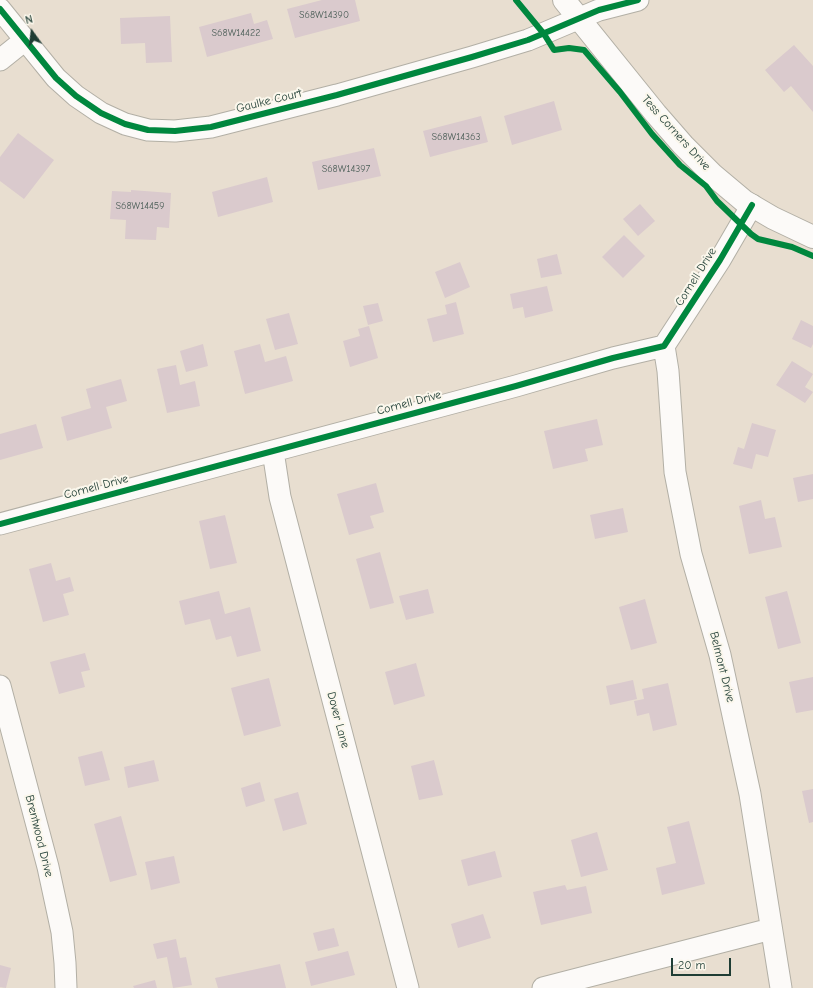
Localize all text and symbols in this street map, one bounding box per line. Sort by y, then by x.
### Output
house number: S68W14390 [299,9,349,21]
north arrow [12,12,52,52]
text: N [24,13,34,27]
house number: S68W14422 [212,27,260,39]
street label: Gaulke Court [235,86,303,116]
street label: Tess Corners Drive [639,93,713,173]
house number: S68W14363 [431,131,481,143]
house number: S68W14397 [322,163,370,175]
house number: S68W14459 [115,200,165,212]
street label: Cornell Drive [672,245,720,309]
street label: Cornell Drive [375,387,443,419]
street label: Cornell Drive [62,471,130,503]
street label: Belmont Drive [706,630,738,704]
street label: Dover Lane [324,690,352,750]
street label: Brentwood Drive [22,794,56,878]
scale bar [673,950,733,976]
text: 20 m [678,958,706,972]

